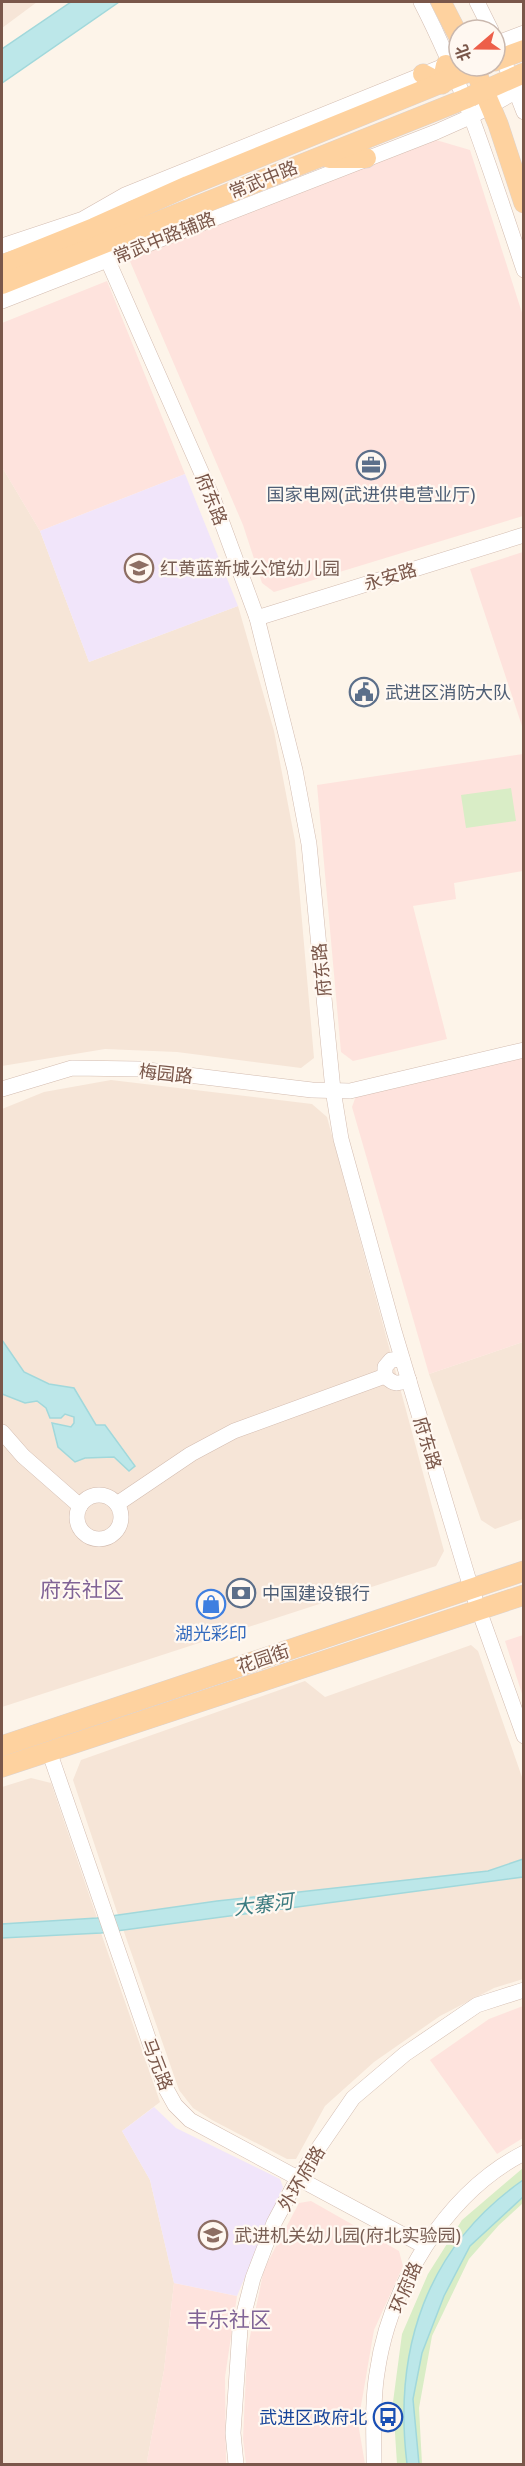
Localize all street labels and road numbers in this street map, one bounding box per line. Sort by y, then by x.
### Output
street label: 常武中路 [225,154,301,204]
street label: 常武中路辅路 [109,206,219,268]
street label: 府东路 [191,469,233,529]
street label: 永安路 [361,557,419,595]
street label: 府东路 [306,942,336,998]
street label: 梅园路 [138,1058,194,1088]
street label: 府东路 [409,1414,447,1472]
street label: 花园街 [234,1638,292,1678]
street label: 马元路 [137,2034,179,2094]
street label: 外环府路 [272,2141,330,2215]
street label: 环府路 [383,2257,427,2317]

